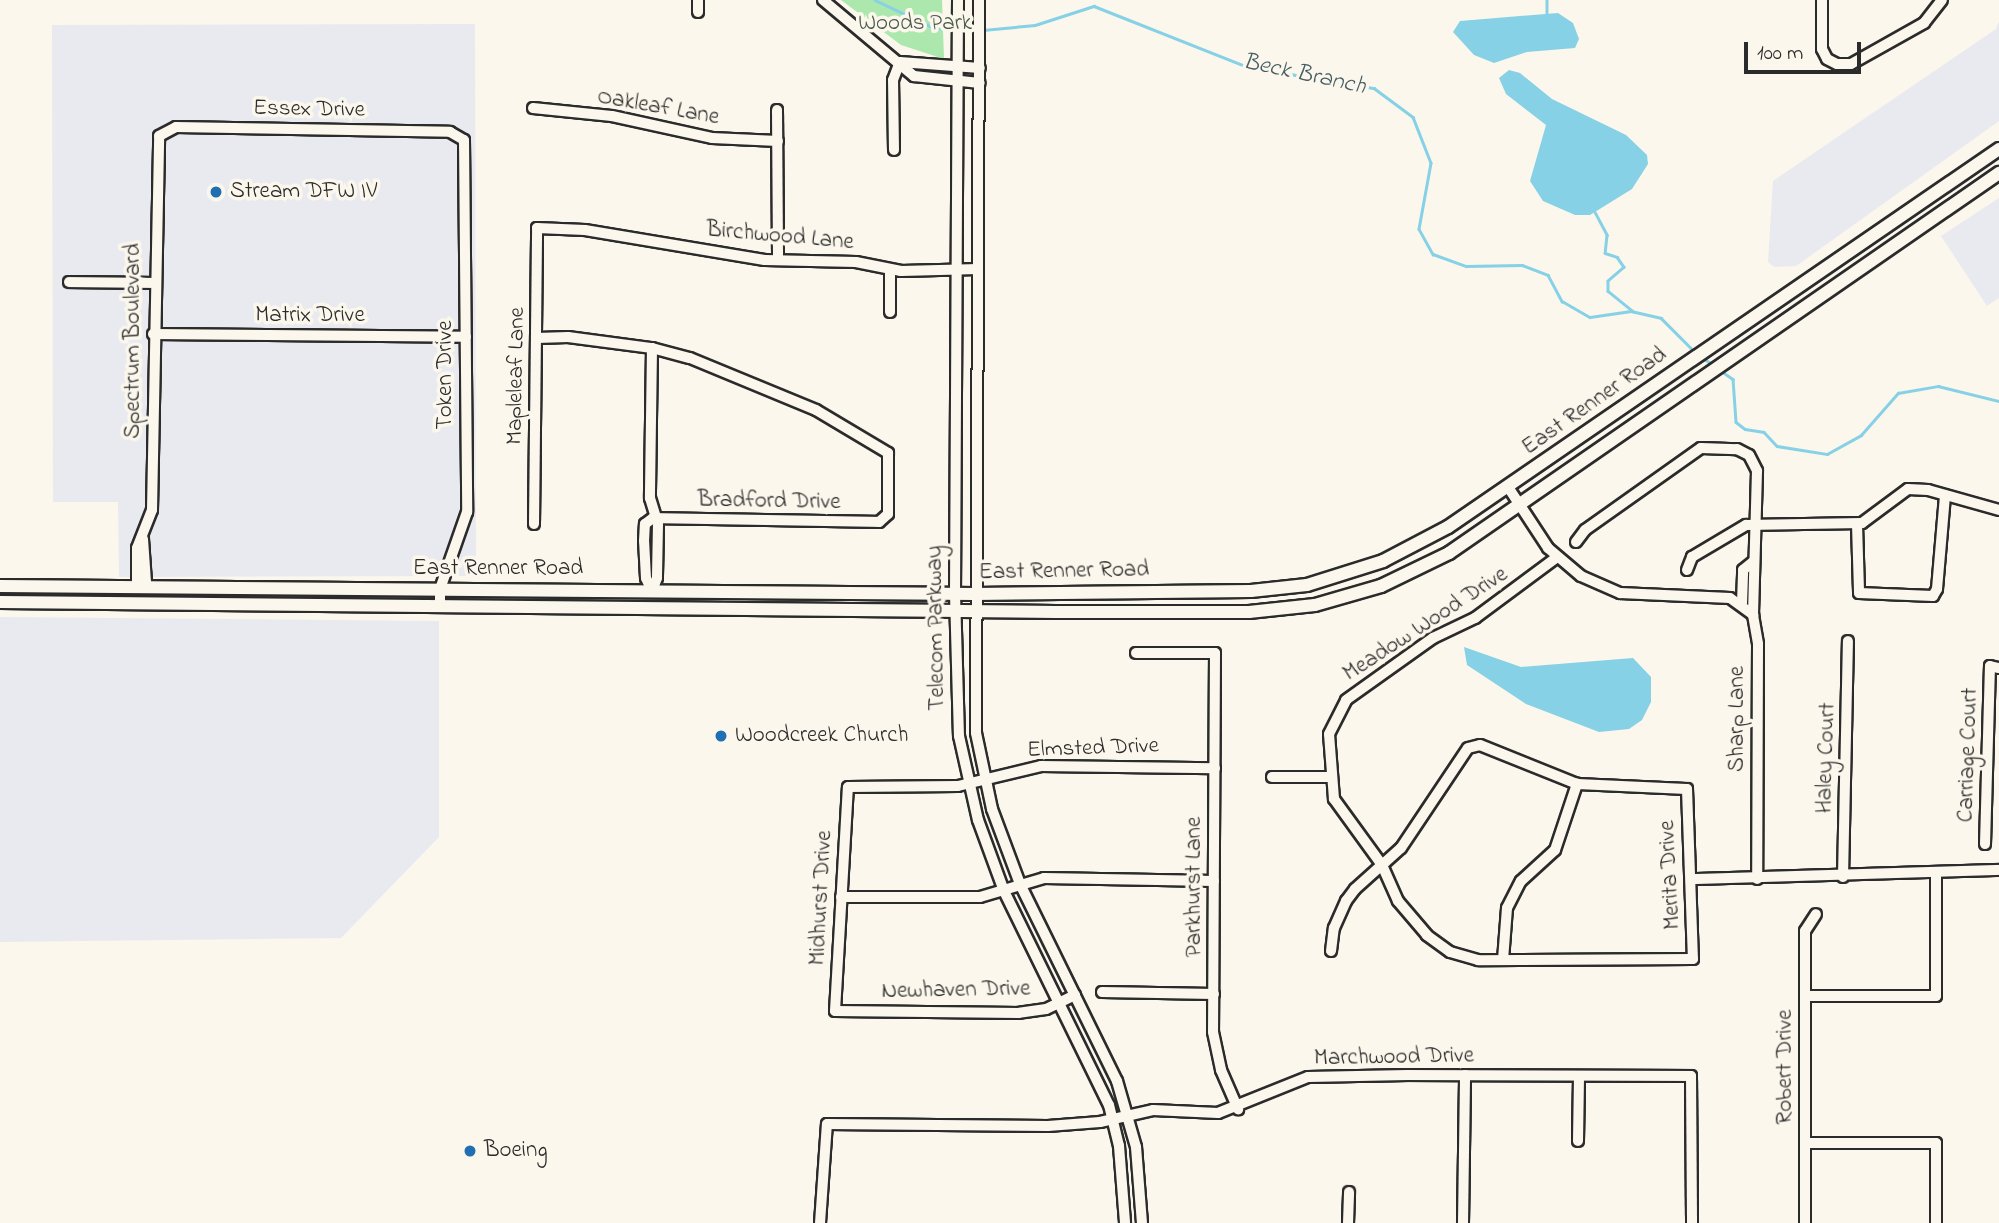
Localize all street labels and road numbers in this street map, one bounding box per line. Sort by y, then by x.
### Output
street label: Oakleaf Lane [595,84,721,132]
street label: Essex Drive [253,95,365,125]
street label: Birchwood Lane [705,217,855,257]
street label: Spectrum Boulevard [120,243,148,439]
street label: Matrix Drive [255,302,365,330]
street label: Mapleleaf Lane [502,307,532,445]
street label: Token Drive [432,320,460,430]
street label: East Renner Road [1517,342,1673,462]
street label: Bradford Drive [697,487,841,517]
street label: Telecom Parkway [922,545,952,711]
street label: East Renner Road [413,555,583,583]
street label: East Renner Road [979,557,1149,587]
street label: Meadow Wood Drive [1338,561,1514,689]
street label: Sharp Lane [1724,666,1752,772]
street label: Carriage Court [1953,687,1985,823]
street label: Haley Court [1811,702,1843,814]
street label: Elmsted Drive [1027,733,1159,765]
street label: Parkhurst Lane [1181,817,1209,957]
street label: Merita Drive [1654,820,1688,930]
street label: Midhurst Drive [805,830,839,966]
street label: Newhaven Drive [881,976,1031,1006]
street label: Robert Drive [1772,1009,1800,1125]
street label: Marchwood Drive [1314,1043,1474,1073]

